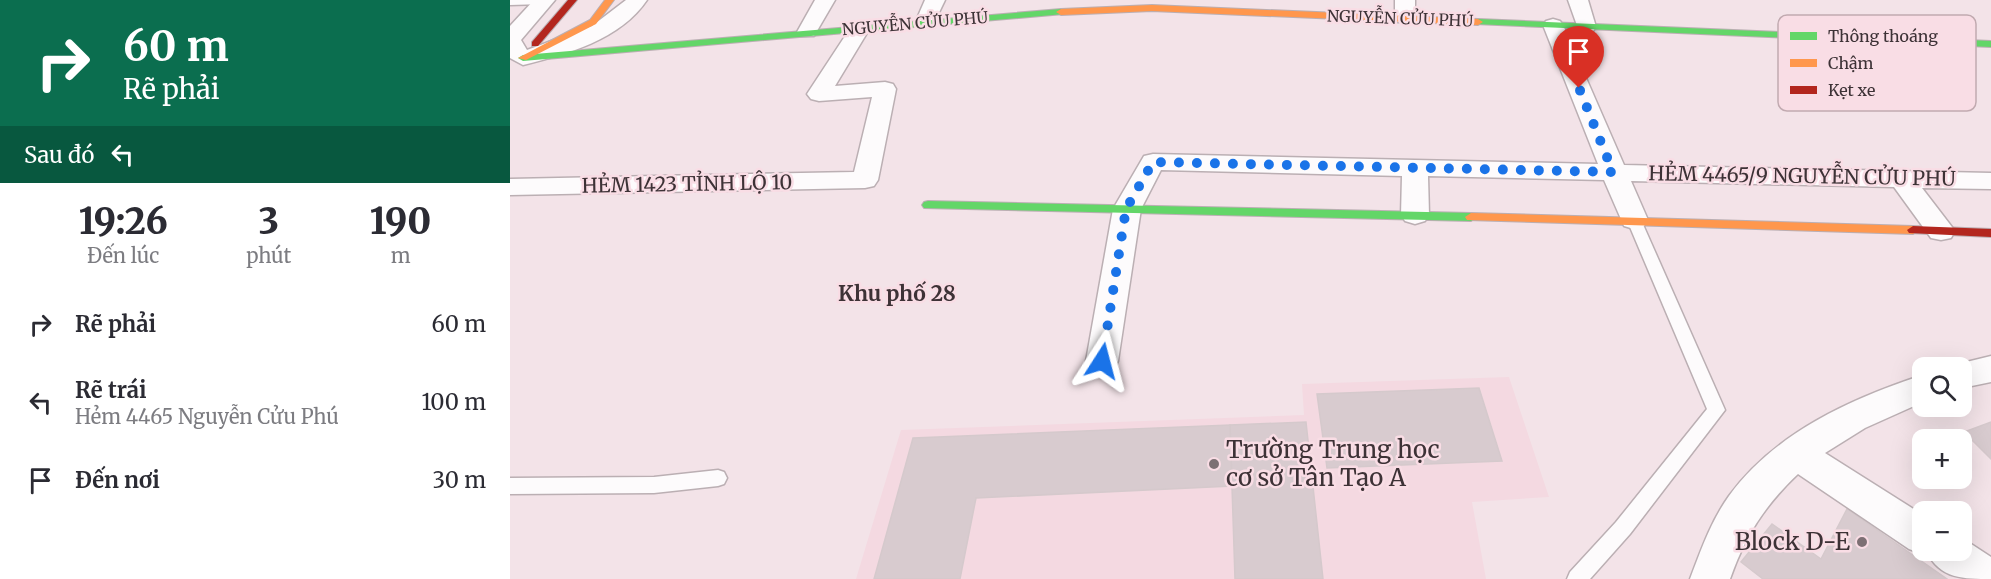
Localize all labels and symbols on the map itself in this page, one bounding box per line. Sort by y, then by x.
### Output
street label: NGUYỄN CỬU PHÚ [1326,3,1474,31]
street label: NGUYỄN CỬU PHÚ [841,5,989,39]
legend [1778,15,1976,111]
pin [1553,26,1604,88]
text: Thông thoáng [1828,26,1938,46]
text: Chậm [1828,53,1874,73]
text: Kẹt xe [1828,80,1875,100]
street label: HẺM 4465/9 NGUYỄN CỬU PHÚ [1648,155,1956,191]
street label: HẺM 1423 TỈNH LỘ 10 [581,167,793,198]
district label: Khu phố 28 [838,280,956,307]
position arrow [1070,329,1134,393]
place label: Trường Trung học cơ sở Tân Tạo A [1226,434,1440,493]
marker: Trường Trung học cơ sở Tân Tạo A [1207,457,1221,471]
place label: Block D-E [1735,526,1851,557]
marker: Block D-E [1855,535,1869,549]

